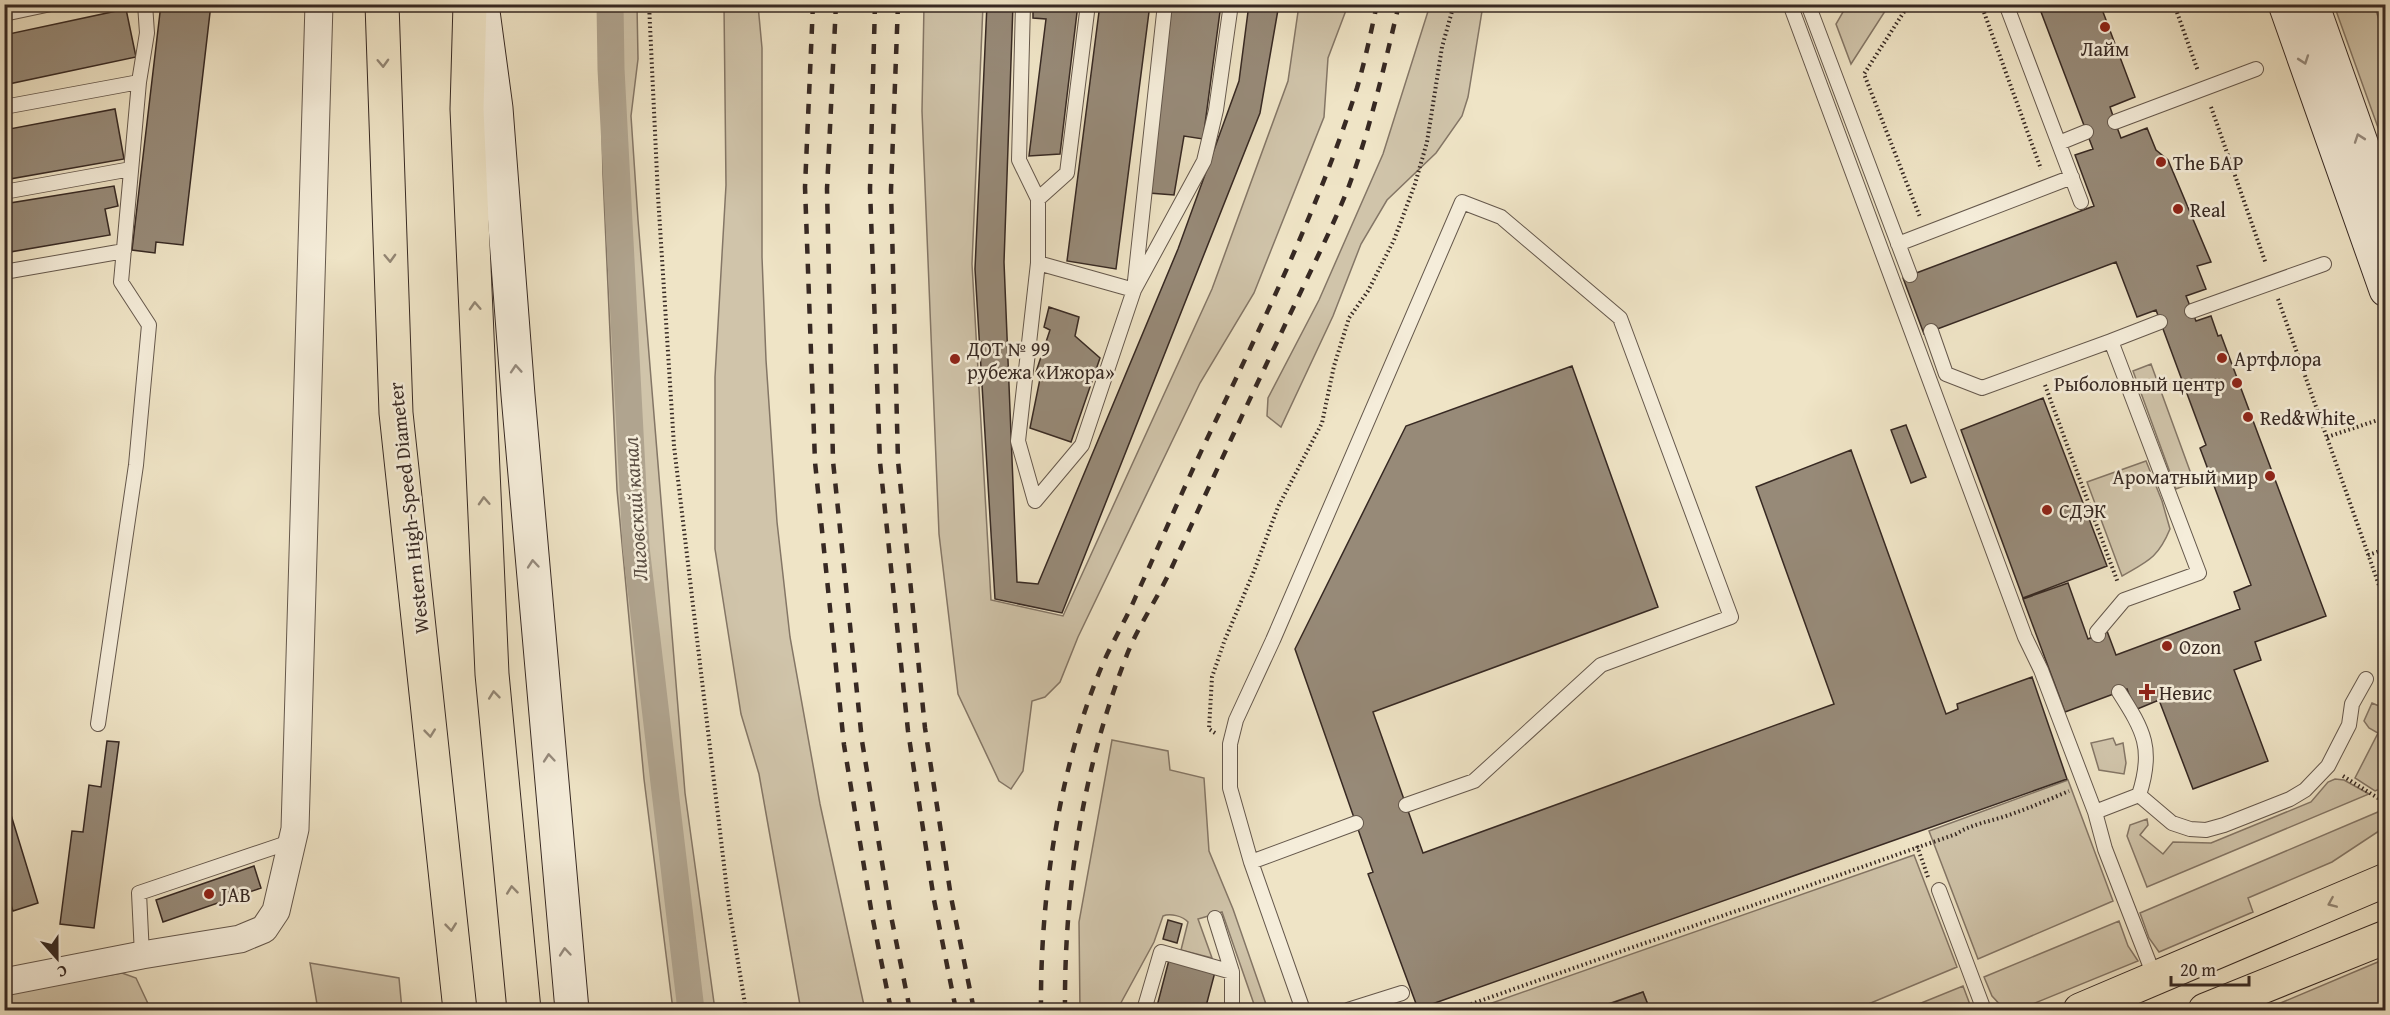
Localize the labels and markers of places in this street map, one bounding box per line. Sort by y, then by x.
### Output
marker: Лайм [2098,20,2112,34]
place label: Лайм [2081,34,2129,63]
place label: The БАР [2173,148,2243,177]
marker: The БАР [2154,155,2168,169]
place label: Real [2190,195,2226,224]
marker: Real [2171,202,2185,216]
place label: ДОТ № 99 рубежа «Ижора» [966,334,1115,386]
place label: Артфлора [2234,344,2322,373]
marker: Артфлора [2215,351,2229,365]
marker: ДОТ № 99 рубежа «Ижора» [948,352,962,366]
place label: Рыболовный центр [2054,369,2225,398]
marker: Рыболовный центр [2230,376,2244,390]
place label: Red&White [2260,403,2355,432]
marker: Red&White [2241,410,2255,424]
place label: Ароматный мир [2113,462,2258,491]
marker: Ароматный мир [2263,469,2277,483]
place label: СДЭК [2059,496,2107,525]
marker: СДЭК [2040,503,2054,517]
place label: Ozon [2179,632,2221,661]
marker: Ozon [2160,639,2174,653]
place label: Невис [2159,678,2212,707]
marker: Невис [2140,685,2154,699]
place label: JAB [218,880,251,909]
marker: JAB [202,887,216,901]

